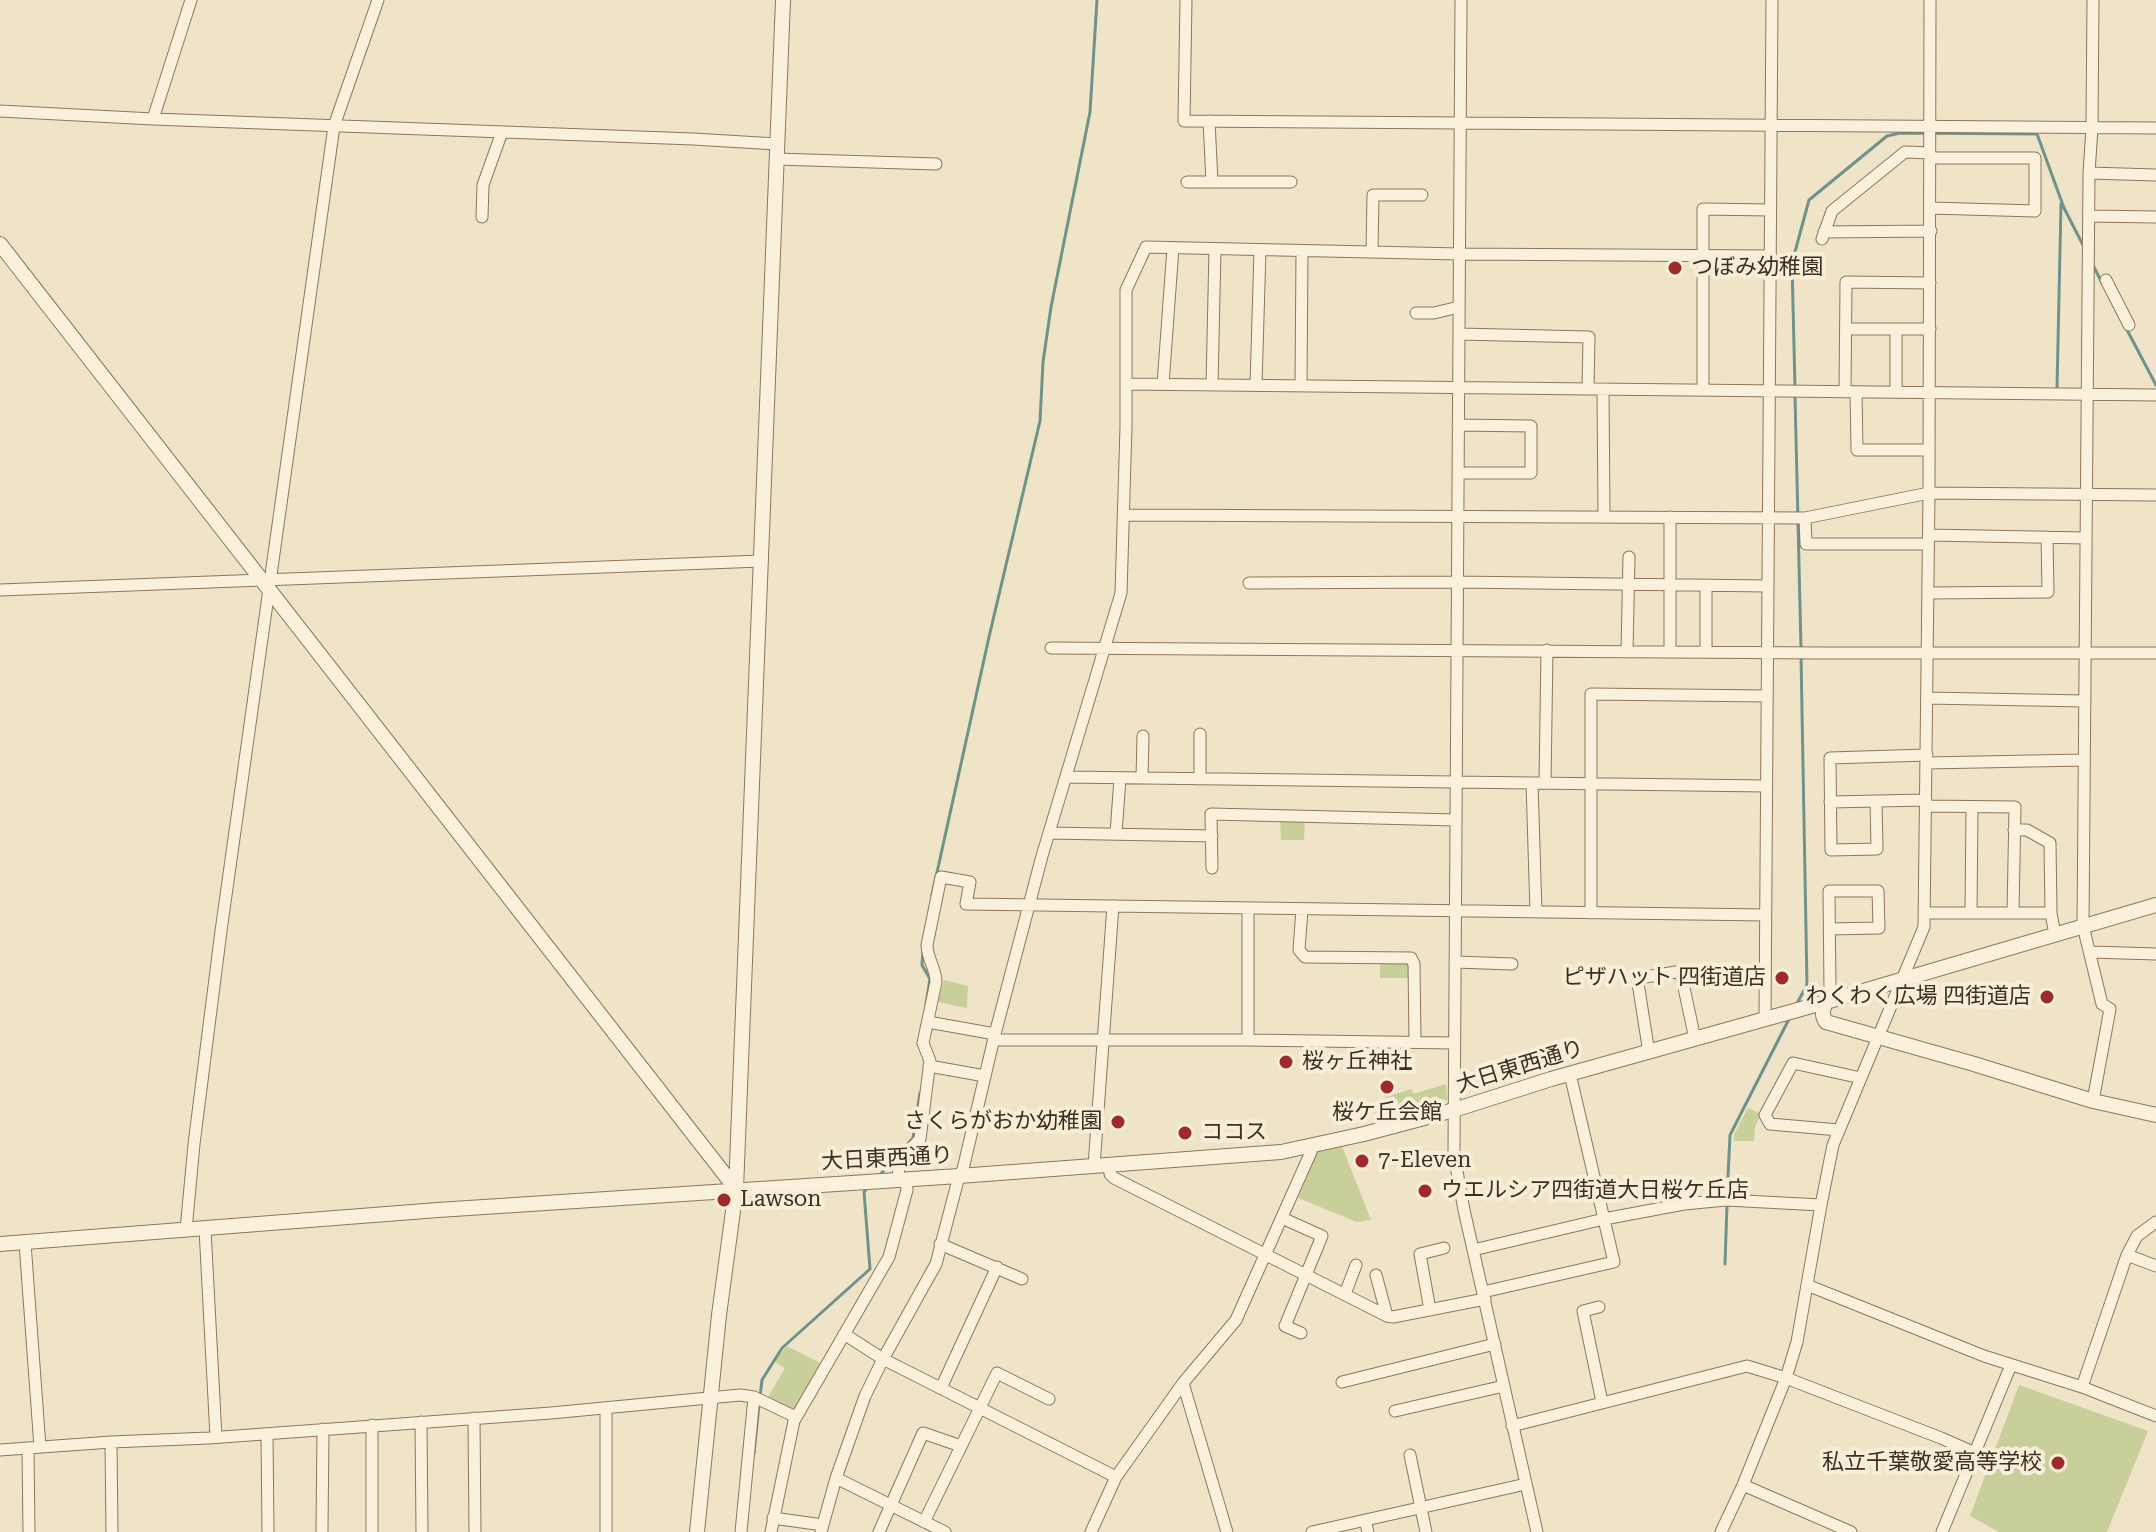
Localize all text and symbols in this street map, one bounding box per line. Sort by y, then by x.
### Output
place label: つぼみ幼稚園 [1691,255,1823,281]
marker: つぼみ幼稚園 [1666,259,1684,277]
place label: ピザハット 四街道店 [1562,965,1766,991]
marker: ピザハット 四街道店 [1773,969,1791,987]
place label: わくわく広場 四街道店 [1805,984,2031,1010]
marker: わくわく広場 四街道店 [2038,988,2056,1006]
street label: 大日東西通り [1453,1035,1587,1099]
place label: 桜ヶ丘神社 [1302,1049,1412,1075]
marker: 桜ヶ丘神社 [1277,1053,1295,1071]
marker: 桜ケ丘会館 [1378,1078,1396,1096]
place label: 桜ケ丘会館 [1332,1100,1442,1126]
place label: さくらがおか幼稚園 [904,1109,1102,1135]
marker: さくらがおか幼稚園 [1109,1113,1127,1131]
place label: ココス [1201,1120,1267,1146]
marker: ココス [1176,1124,1194,1142]
street label: 大日東西通り [820,1142,954,1176]
place label: 7-Eleven [1378,1148,1471,1174]
marker: 7-Eleven [1353,1152,1371,1170]
place label: ウエルシア四街道大日桜ケ丘店 [1441,1178,1749,1204]
marker: ウエルシア四街道大日桜ケ丘店 [1416,1182,1434,1200]
place label: Lawson [740,1187,821,1213]
marker: Lawson [715,1191,733,1209]
place label: 私立千葉敬愛高等学校 [1822,1450,2042,1476]
marker: 私立千葉敬愛高等学校 [2049,1454,2067,1472]

